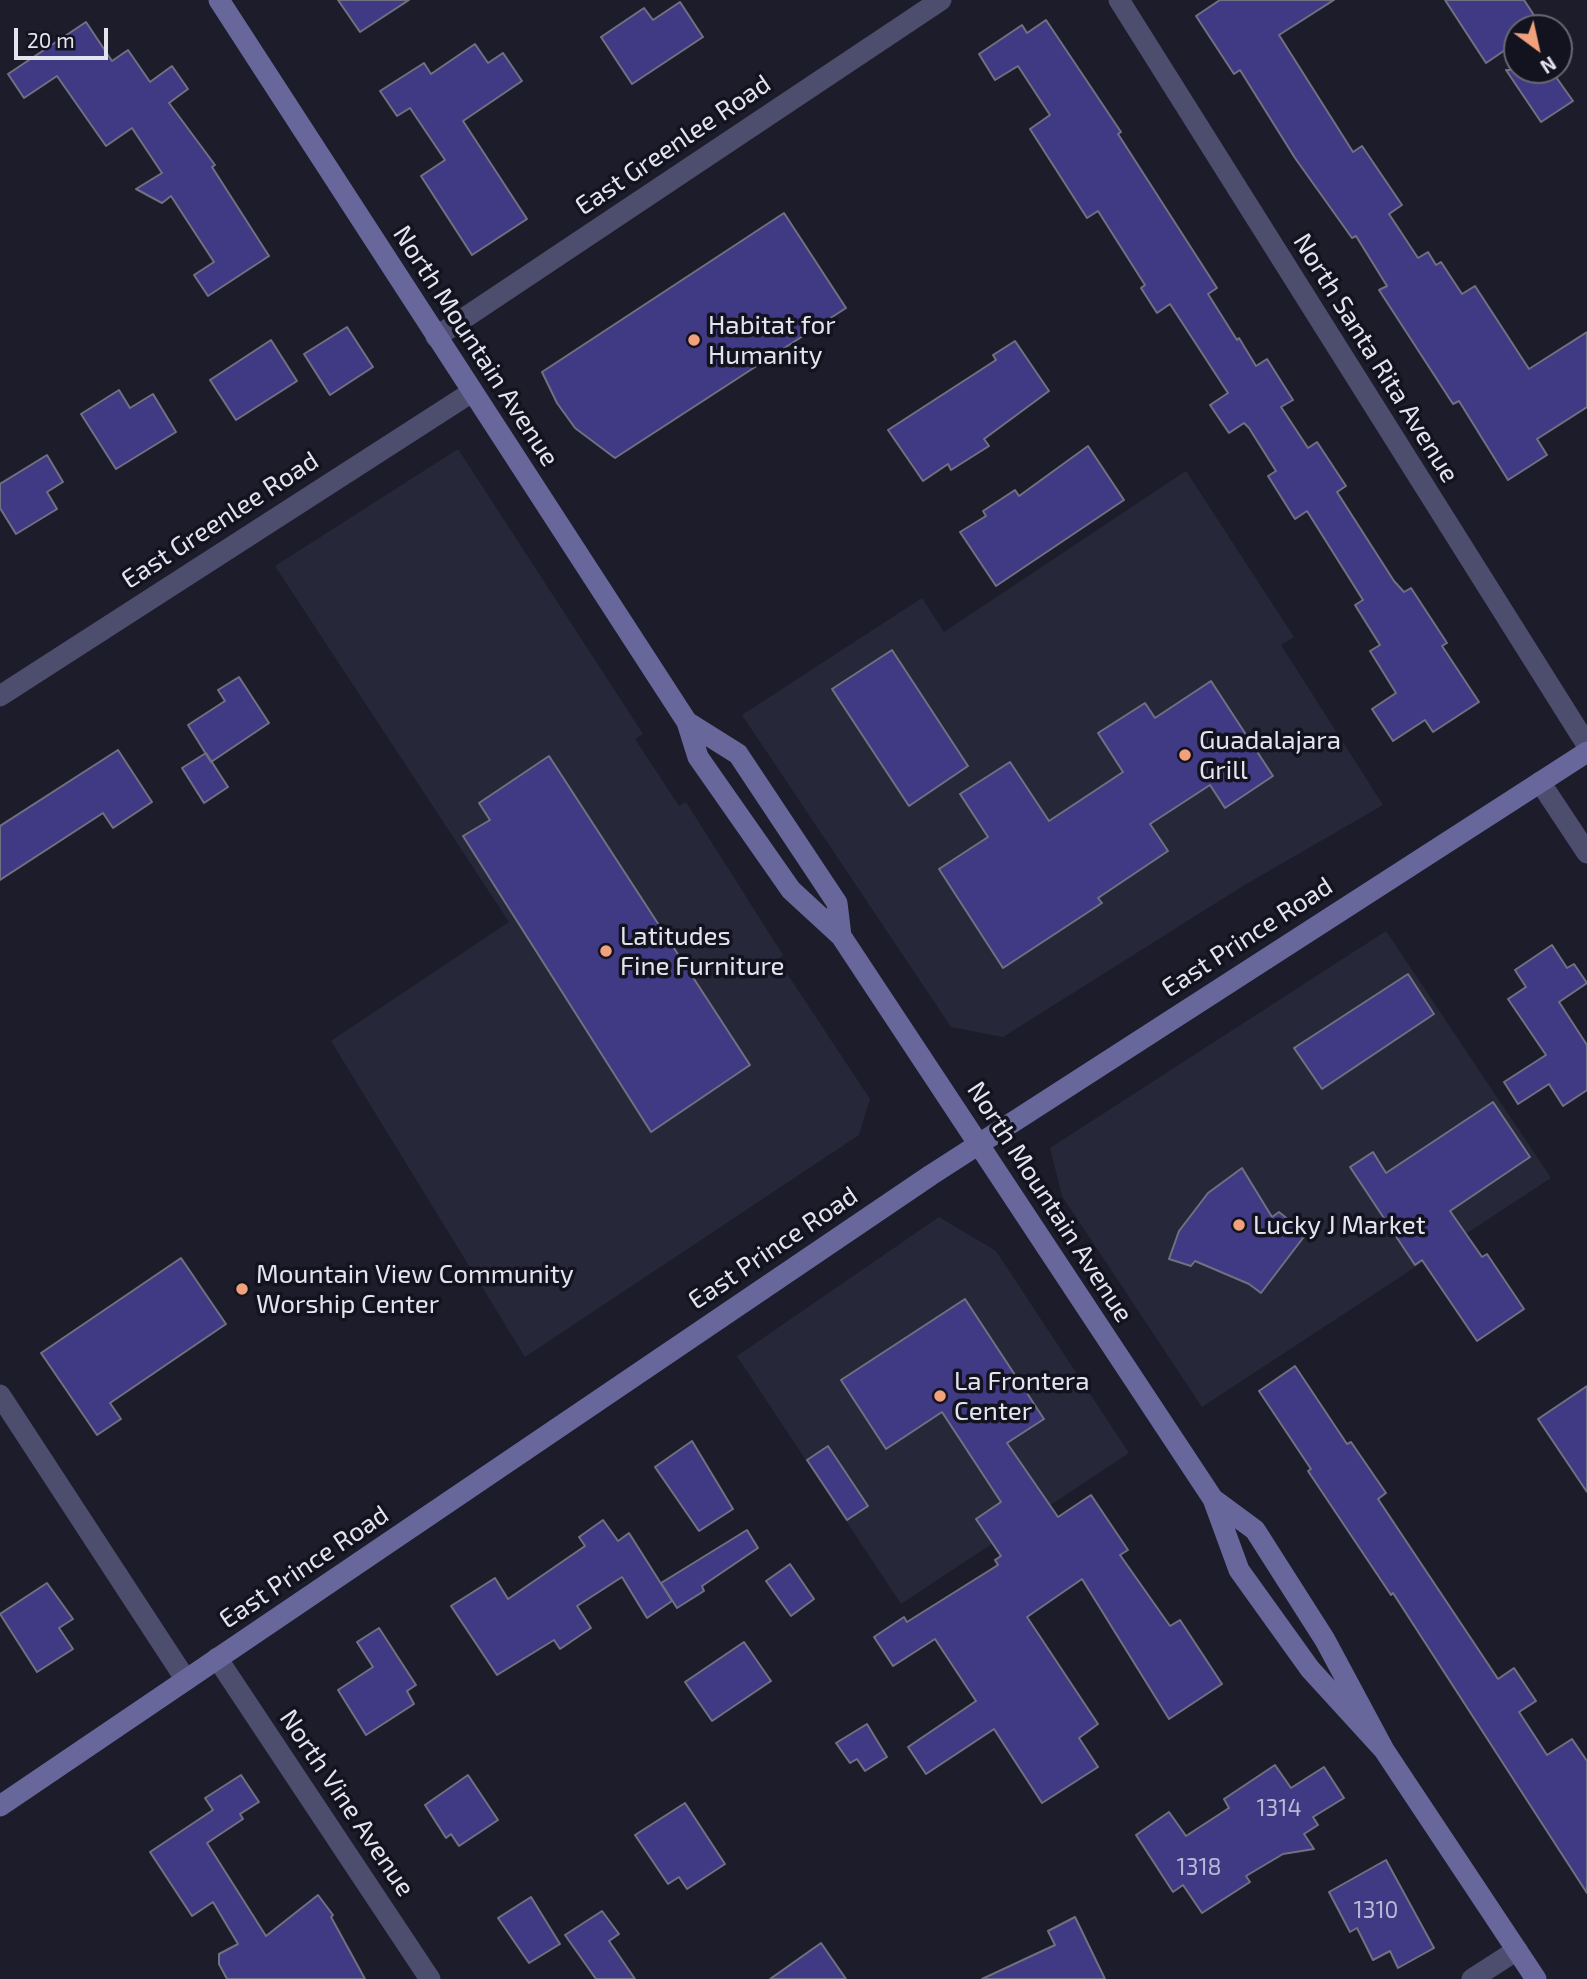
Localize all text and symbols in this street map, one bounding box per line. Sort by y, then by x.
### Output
scale bar [18,14,112,58]
north arrow [1503,14,1573,84]
text: 20 m [27,27,75,52]
text: N [1537,52,1561,79]
street label: East Greenlee Road [570,68,776,222]
street label: North Mountain Avenue [387,220,565,472]
street label: North Santa Rita Avenue [1286,228,1466,488]
place label: Habitat for Humanity [708,309,836,370]
marker: Habitat for Humanity [686,332,702,348]
street label: East Greenlee Road [116,445,324,595]
place label: Guadalajara Grill [1199,724,1341,786]
marker: Guadalajara Grill [1177,747,1193,763]
street label: East Prince Road [1156,870,1338,1004]
place label: Latitudes Fine Furniture [620,920,785,982]
marker: Latitudes Fine Furniture [598,943,614,959]
street label: North Mountain Avenue [961,1076,1139,1328]
street label: East Prince Road [683,1180,863,1316]
place label: Lucky J Market [1253,1209,1426,1241]
marker: Lucky J Market [1231,1217,1247,1233]
place label: Mountain View Community Worship Center [256,1258,574,1320]
marker: Mountain View Community Worship Center [234,1281,250,1297]
place label: La Frontera Center [954,1365,1090,1426]
marker: La Frontera Center [932,1388,948,1404]
street label: East Prince Road [214,1499,394,1635]
street label: North Vine Avenue [273,1704,421,1902]
house number: 1314 [1256,1794,1302,1822]
house number: 1318 [1176,1853,1222,1881]
house number: 1310 [1354,1896,1398,1924]

